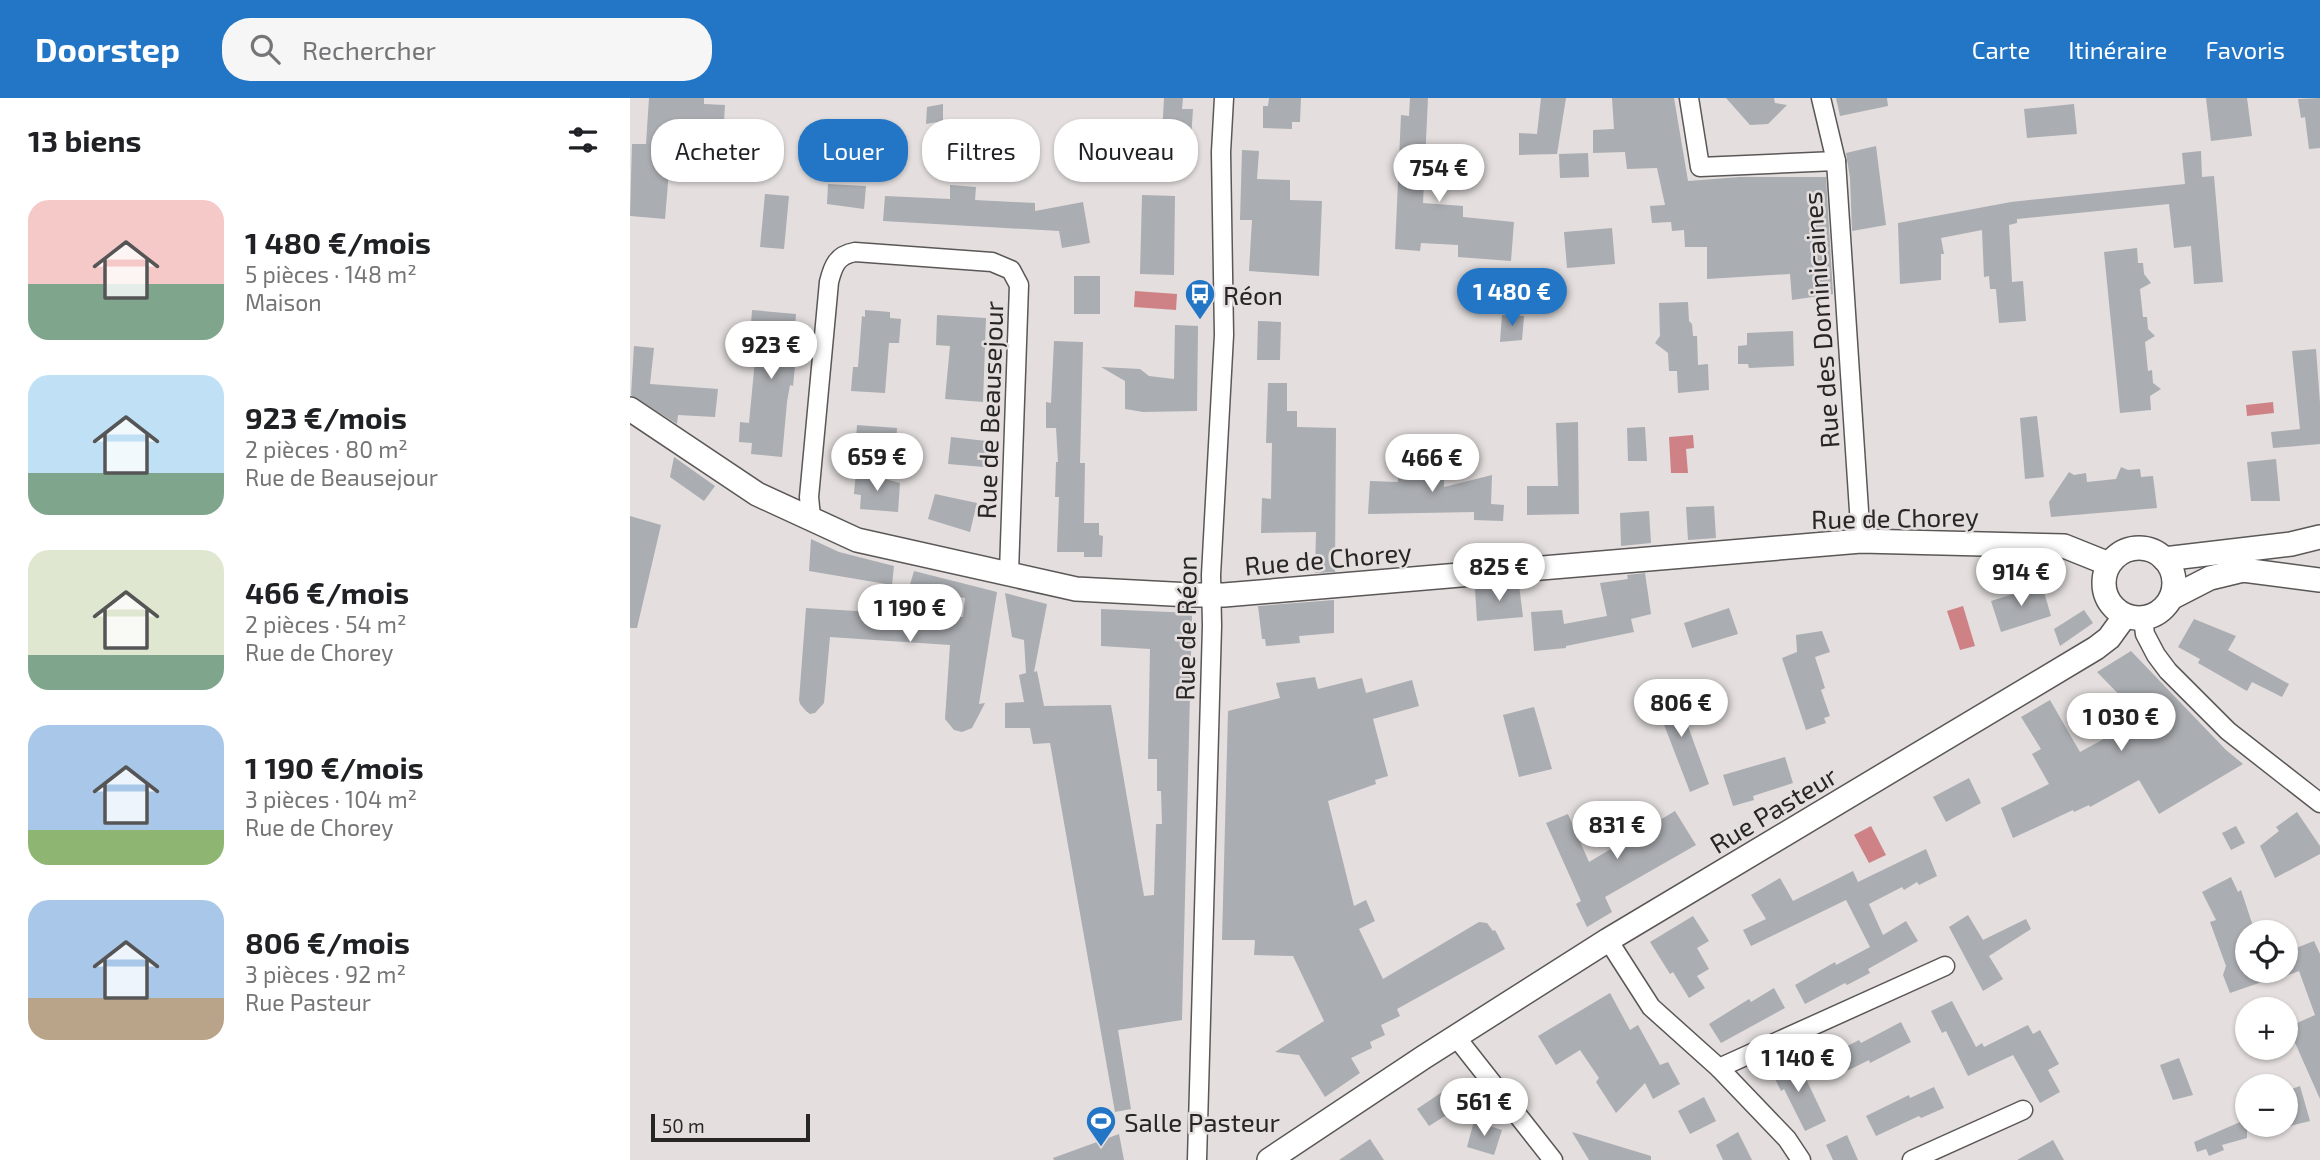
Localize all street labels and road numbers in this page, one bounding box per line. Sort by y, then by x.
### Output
street label: Rue des Dominicaines [1796,191,1844,449]
street label: Rue de Beausejour [970,300,1008,520]
street label: Rue de Chorey [1811,500,1979,534]
street label: Rue de Chorey [1243,535,1413,581]
street label: Rue de Réon [1168,555,1202,701]
street label: Rue Pasteur [1704,759,1842,859]

